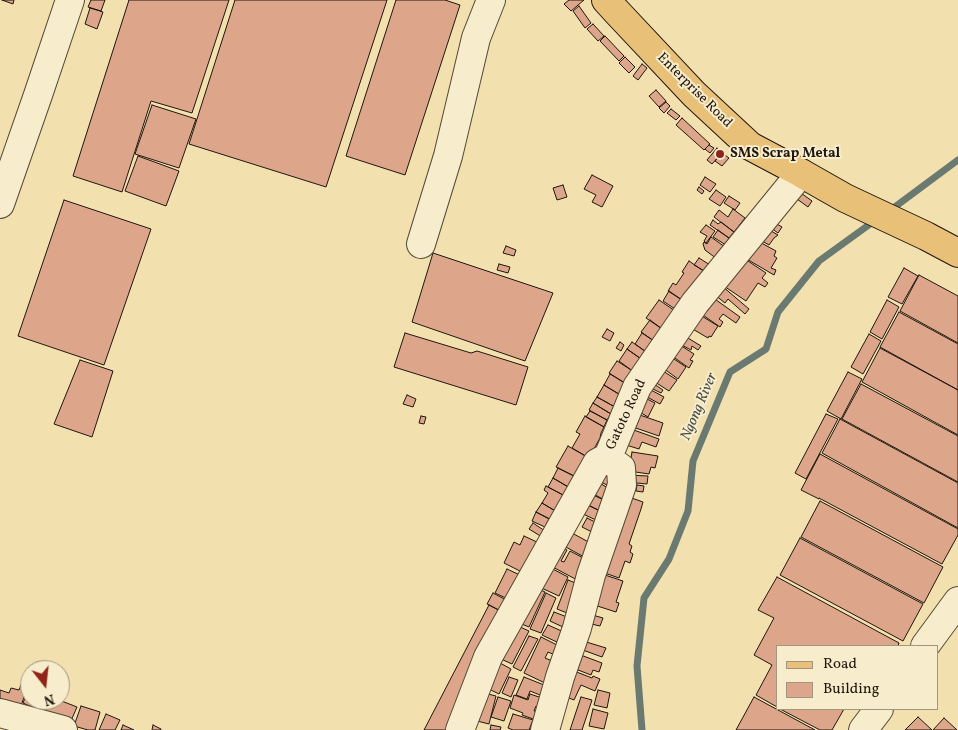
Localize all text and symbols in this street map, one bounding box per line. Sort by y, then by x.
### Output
street label: Enterprise Road [653,50,735,132]
place label: SMS Scrap Metal [730,146,840,162]
marker: SMS Scrap Metal [714,148,726,160]
water label: Ngong River [678,371,722,443]
street label: Gatoto Road [603,377,651,453]
legend [776,645,938,710]
text: Road [823,654,857,675]
north arrow [20,660,70,710]
text: Building [823,679,879,700]
text: N [41,688,57,709]

